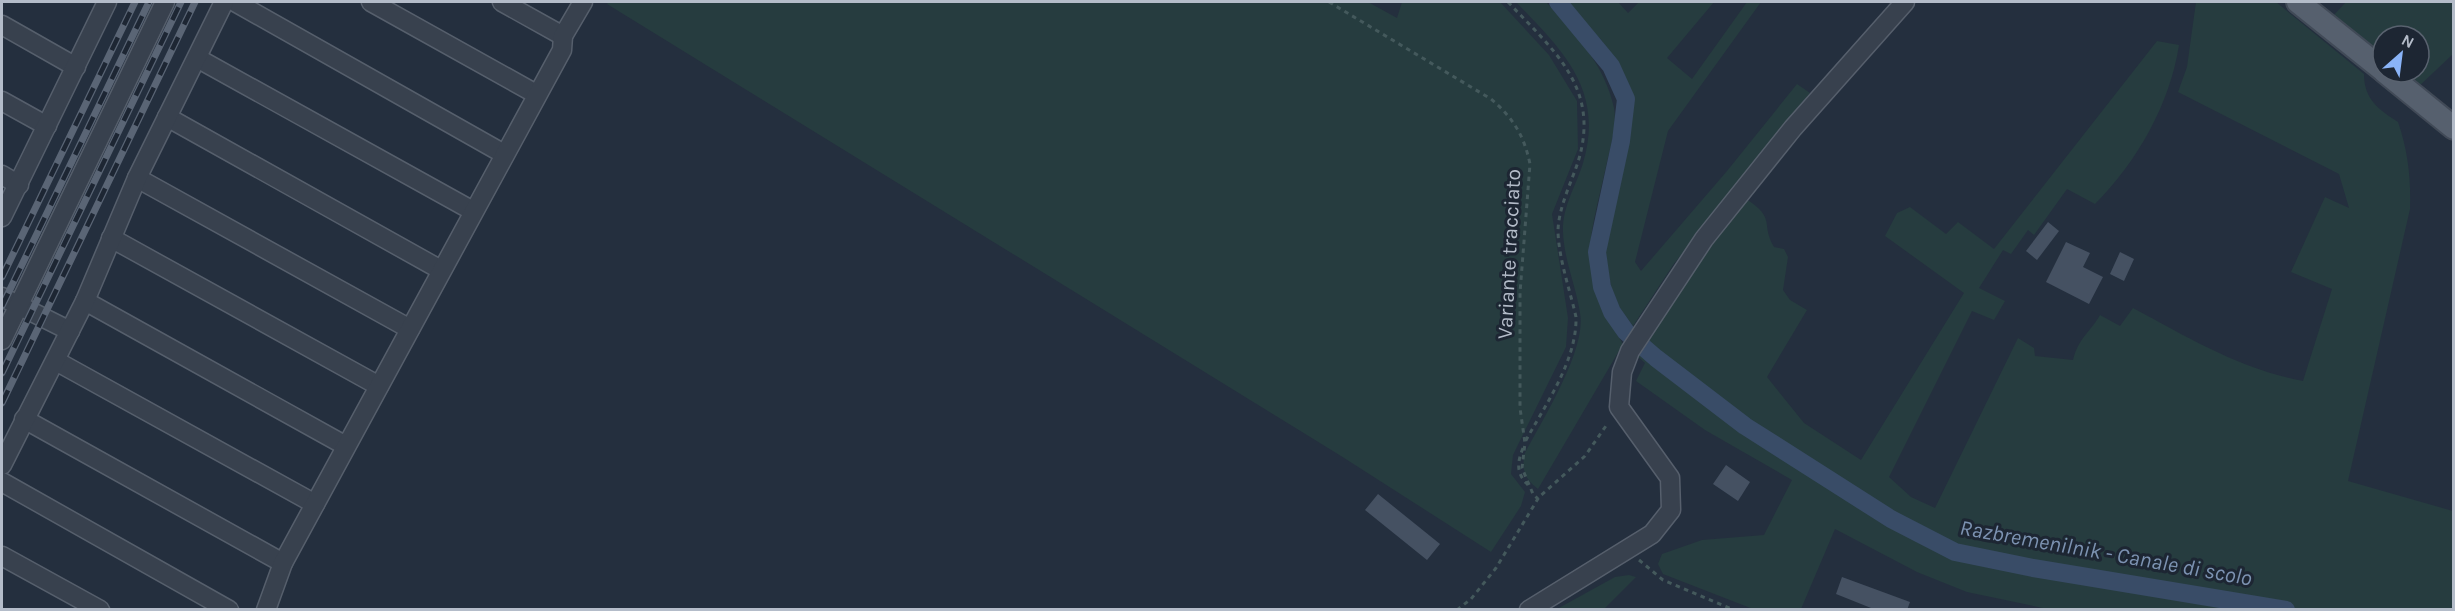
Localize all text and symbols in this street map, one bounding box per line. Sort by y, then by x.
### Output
north arrow [2371,24,2431,84]
text: N [2398,30,2417,52]
street label: Variante tracciato [1493,168,1525,340]
water label: Razbremenilnik - Canale di scolo [1958,514,2254,592]

